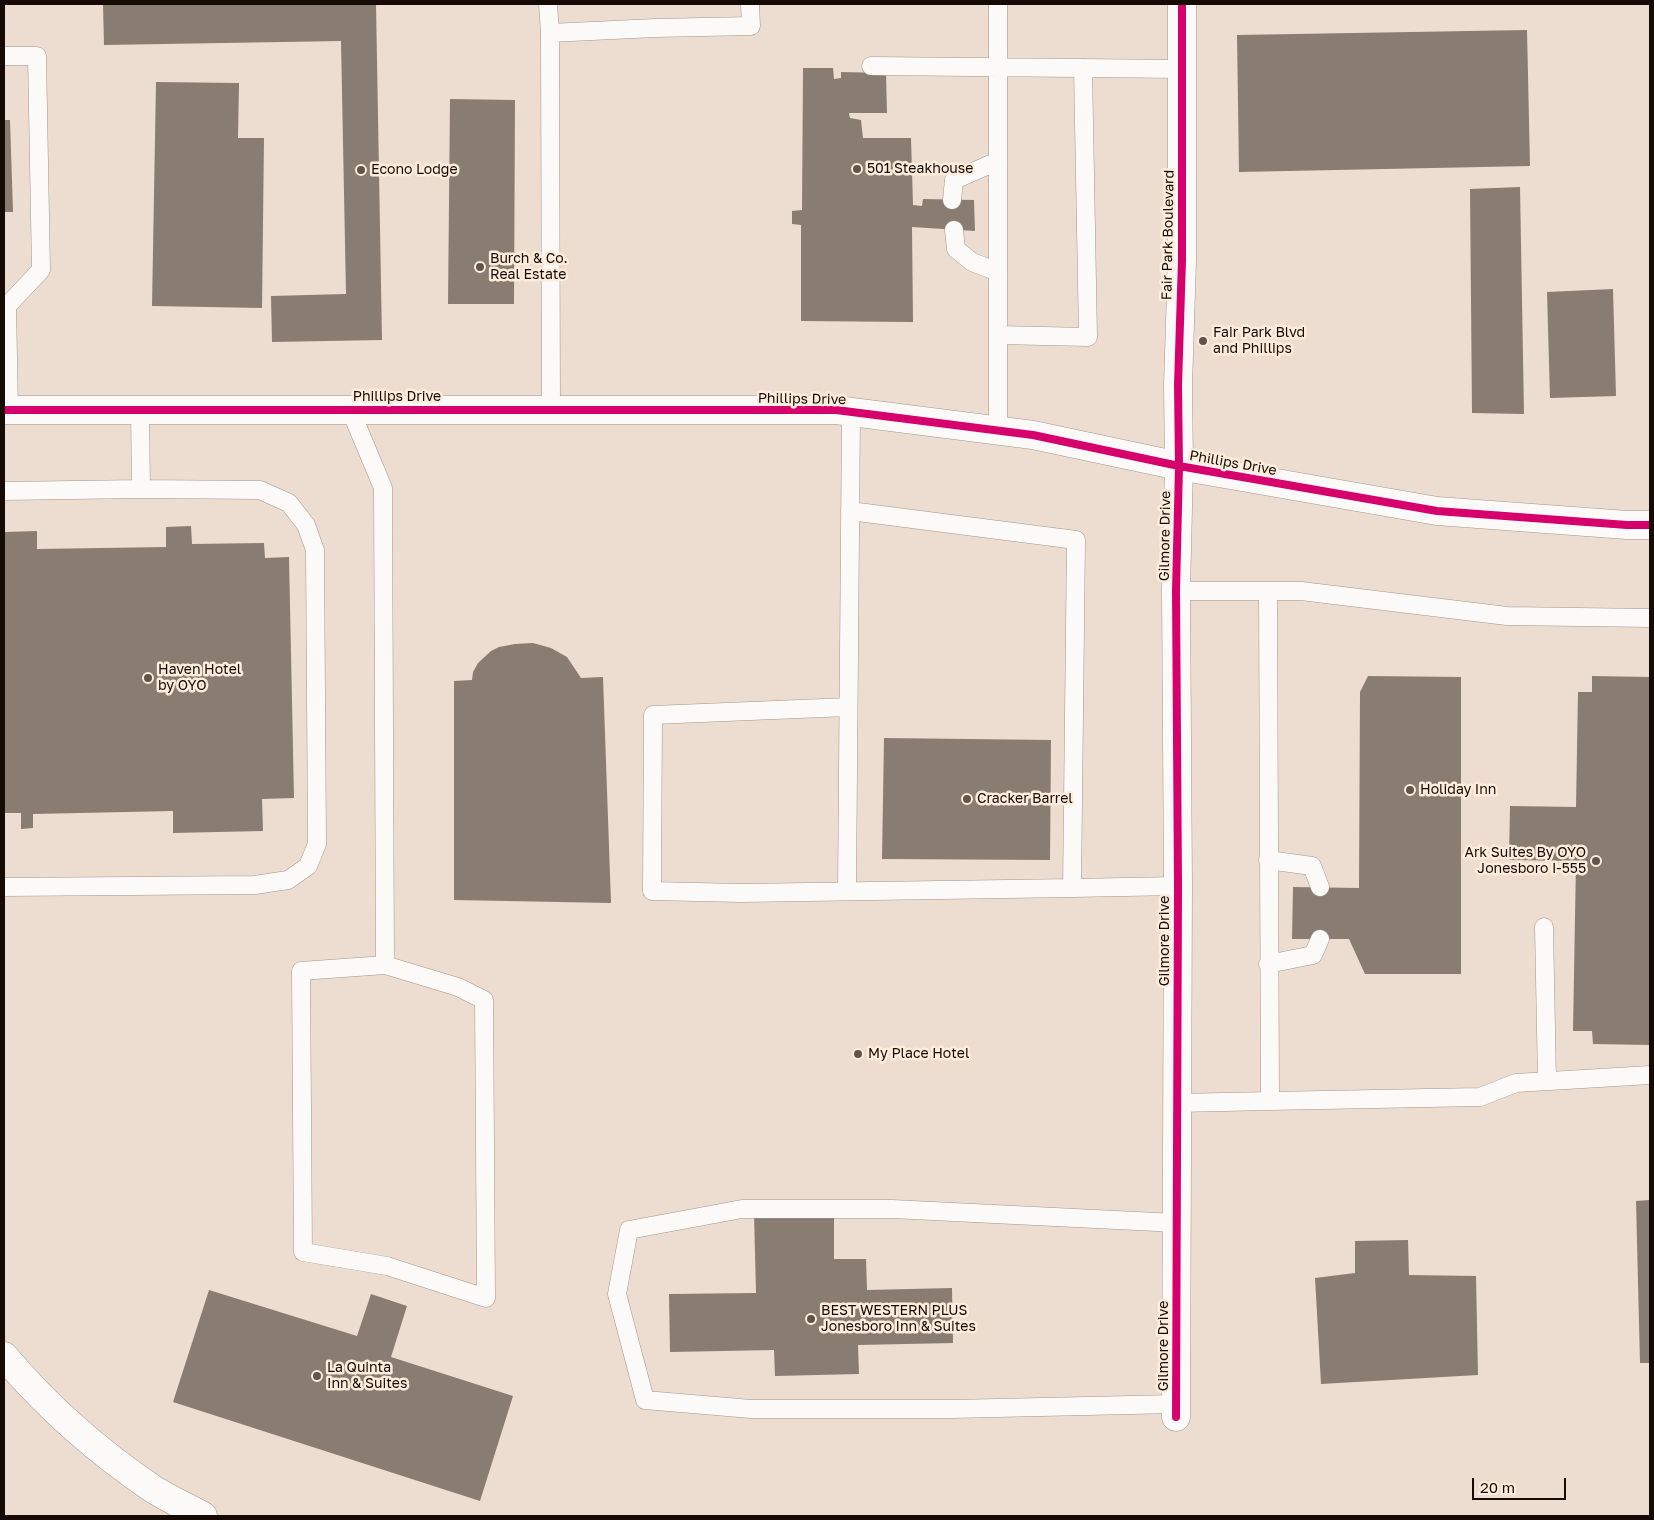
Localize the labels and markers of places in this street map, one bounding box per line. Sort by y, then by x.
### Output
place label: 501 Steakhouse [867,161,973,177]
place label: Econo Lodge [371,162,458,178]
marker: 501 Steakhouse [851,163,863,175]
marker: Econo Lodge [355,164,367,176]
place label: Burch & Co. Real Estate [490,251,568,284]
marker: Burch & Co. Real Estate [474,261,486,273]
place label: Fair Park Blvd and Phillips [1213,325,1305,358]
marker: Fair Park Blvd and Phillips [1197,335,1209,347]
place label: Haven Hotel by OYO [158,662,241,694]
marker: Haven Hotel by OYO [142,672,154,684]
place label: Holiday Inn [1420,782,1496,798]
marker: Holiday Inn [1404,784,1416,796]
place label: Cracker Barrel [977,791,1073,807]
marker: Cracker Barrel [961,793,973,805]
place label: Ark Suites By OYO Jonesboro I-555 [1465,845,1586,878]
marker: Ark Suites By OYO Jonesboro I-555 [1590,855,1602,867]
place label: My Place Hotel [868,1046,969,1062]
marker: My Place Hotel [852,1048,864,1060]
place label: BEST WESTERN PLUS Jonesboro Inn & Suites [821,1303,976,1335]
marker: BEST WESTERN PLUS Jonesboro Inn & Suites [805,1313,817,1325]
place label: La Quinta Inn & Suites [327,1360,407,1392]
marker: La Quinta Inn & Suites [311,1370,323,1382]

